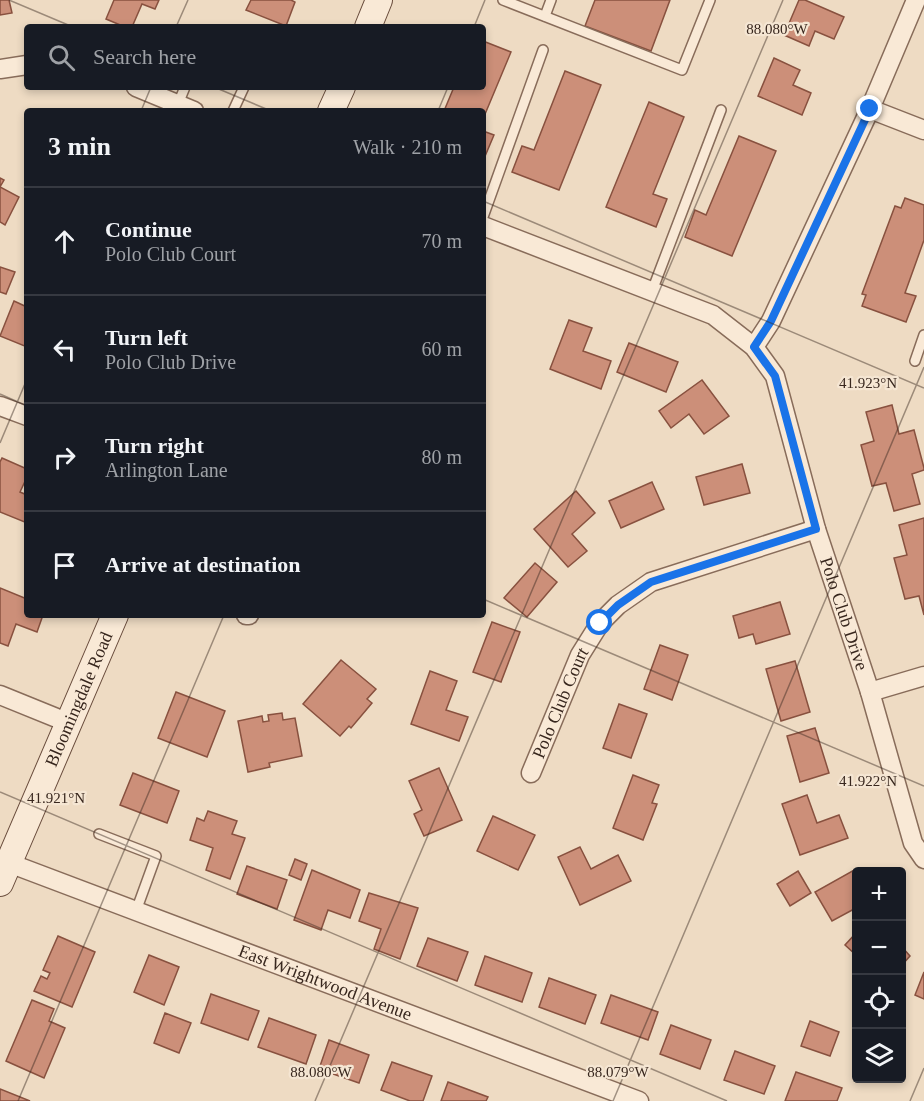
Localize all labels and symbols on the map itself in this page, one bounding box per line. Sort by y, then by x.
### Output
text: 88.080°W [746,21,809,37]
route end [856,95,882,121]
text: 41.923°N [839,375,897,391]
street label: Polo Club Drive [816,554,872,673]
route start [586,609,612,635]
street label: Bloomingdale Road [41,629,117,770]
street label: Polo Club Court [528,644,592,761]
text: 41.922°N [839,773,897,789]
text: 41.921°N [27,790,85,806]
street label: East Wrightwood Avenue [236,941,415,1024]
text: 88.080°W [290,1064,353,1080]
text: 88.079°W [587,1064,650,1080]

